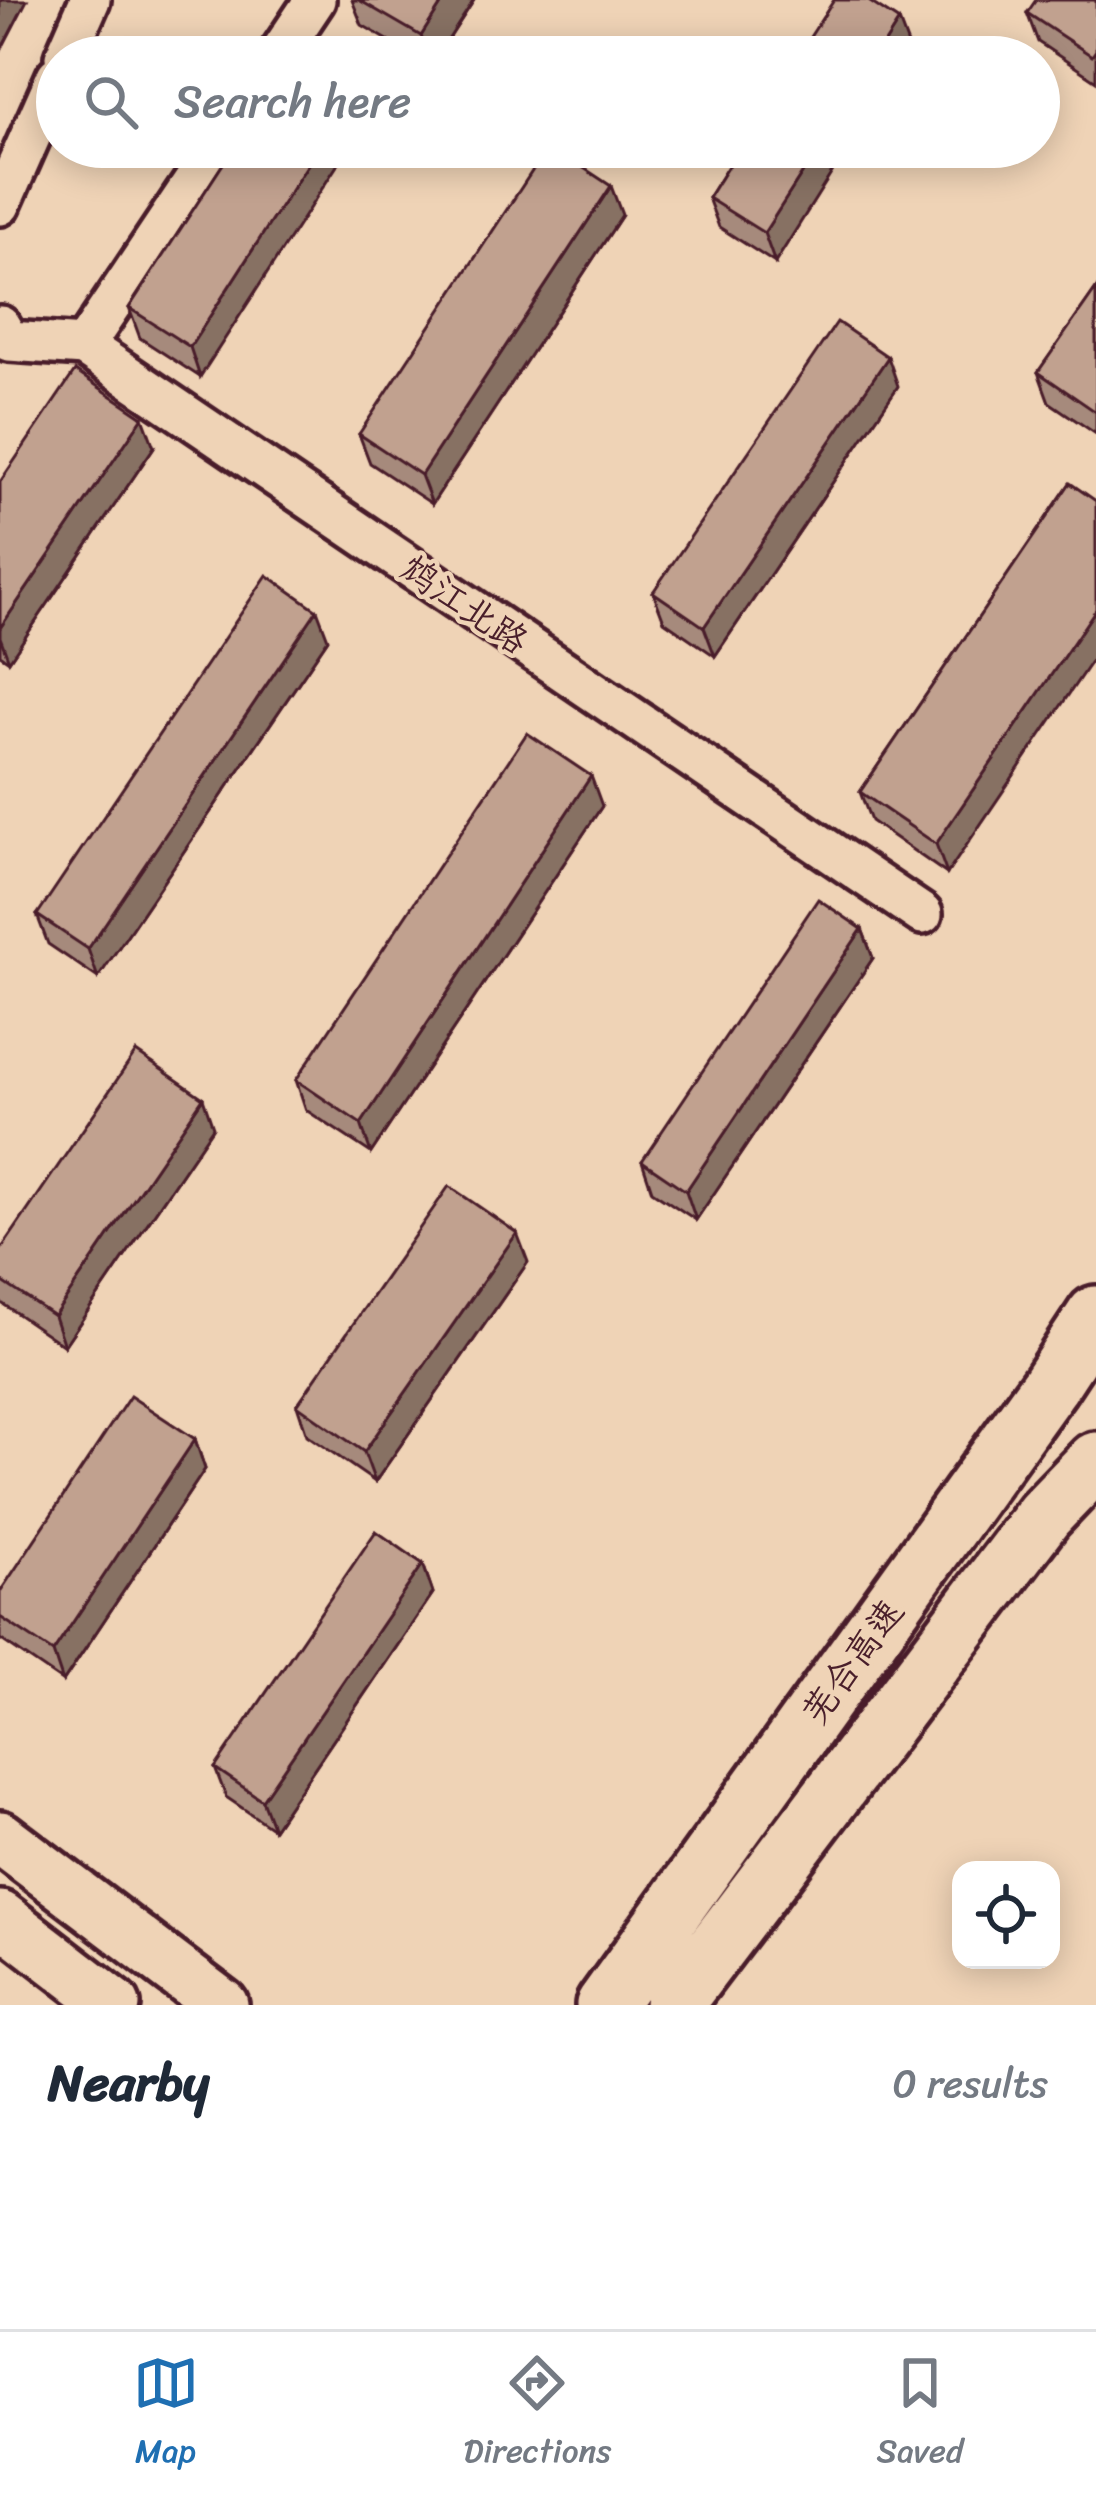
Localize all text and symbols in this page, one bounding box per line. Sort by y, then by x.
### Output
search box [36,36,1060,168]
text: Search here [174,62,411,142]
icon: search [78,69,144,135]
street label: 鸩江北路 [387,538,542,672]
street label: 芜合高速 [785,1585,921,1739]
map controls [952,1861,1060,1969]
button: locate [952,1861,1060,1969]
text: Nearby [48,2038,209,2128]
text: 0 results [892,2049,1048,2118]
tab: Map [133,2350,199,2480]
tab: Directions [464,2350,611,2480]
tab: Saved [876,2350,963,2480]

